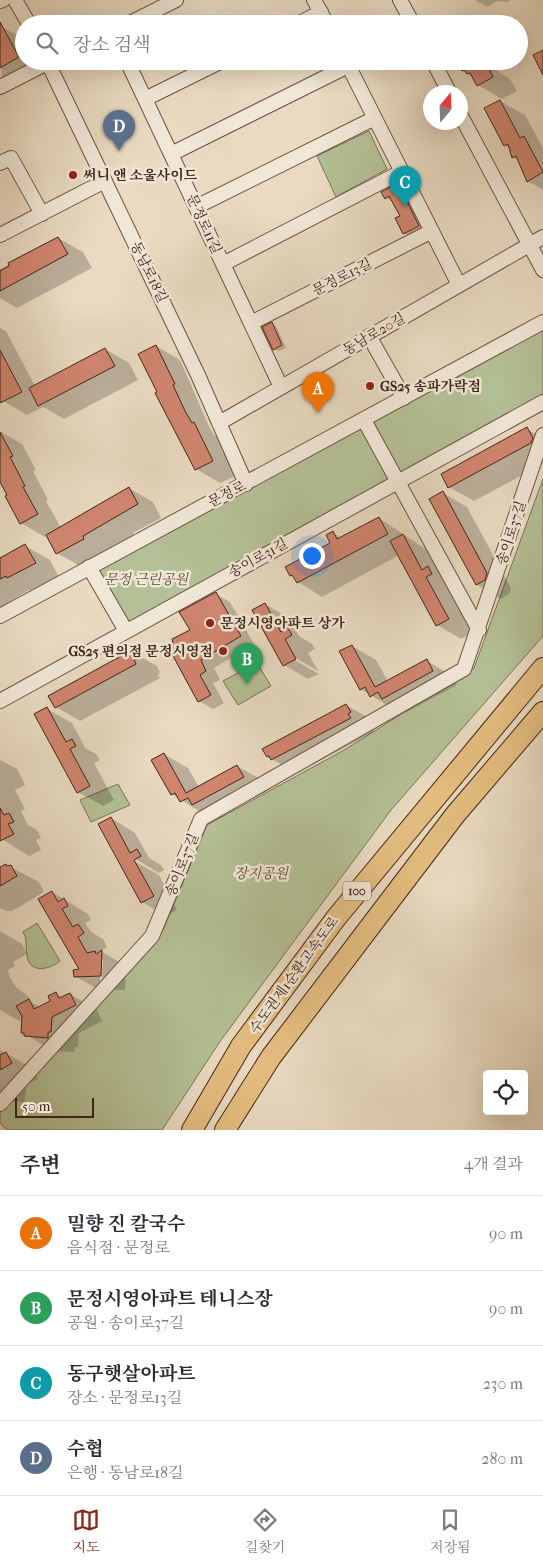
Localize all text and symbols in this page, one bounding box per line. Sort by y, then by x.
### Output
search box [15,15,528,70]
icon: search [33,29,61,57]
text: 장소 검색 [73,34,151,56]
north arrow [423,85,468,130]
pin: D [103,110,135,151]
pin: C [389,166,421,207]
place label: 써니 앤 소울사이드 [83,167,198,184]
marker: 써니 앤 소울사이드 [67,169,79,181]
street label: 문정로11길 [183,191,225,257]
street label: 동남로18길 [127,239,171,305]
street label: 문정로13길 [309,255,375,299]
street label: 동남로20길 [340,309,408,359]
pin: A [302,372,334,413]
place label: GS25 송파가락점 [380,378,481,395]
marker: GS25 송파가락점 [364,380,376,392]
street label: 문정로 [205,477,249,511]
street label: 송이로37길 [493,499,529,567]
street label: 송이로31길 [226,535,290,581]
your location [299,543,325,569]
park label: 문정 근린공원 [104,571,190,588]
place label: 문정시영아파트 상가 [220,615,345,632]
marker: 문정시영아파트 상가 [204,617,216,629]
place label: GS25 편의점 문정시영점 [68,643,213,660]
pin: B [231,643,263,684]
marker: GS25 편의점 문정시영점 [217,645,229,657]
street label: 송이로37길 [162,831,202,899]
park label: 장지공원 [234,865,290,882]
road number: 100 [343,881,371,900]
street label: 수도권제1순환고속도로 [246,913,342,1037]
map controls [483,1070,528,1115]
button: locate [483,1070,528,1115]
scale bar [15,1095,94,1118]
text: 50 m [22,1098,50,1115]
text: 주변 [20,1153,61,1177]
text: 4개 결과 [464,1154,523,1173]
text: 밀향 진 칼국수 [67,1213,185,1235]
text: A [31,1224,41,1243]
text: 90 m [489,1224,523,1243]
text: 음식점 · 문정로 [67,1238,170,1257]
text: 문정시영아파트 테니스장 [67,1288,273,1310]
text: B [31,1299,41,1318]
text: 90 m [489,1299,523,1318]
text: 공원 · 송이로37길 [67,1313,184,1332]
text: 동구햇살아파트 [67,1363,195,1385]
text: C [31,1374,41,1393]
text: 230 m [483,1374,523,1393]
text: 장소 · 문정로13길 [67,1388,182,1407]
text: 수협 [67,1438,104,1460]
text: D [30,1449,42,1468]
text: 280 m [481,1449,523,1468]
text: 은행 · 동남로18길 [67,1463,184,1482]
tab: 지도 [72,1506,100,1556]
tab: 길찾기 [245,1506,285,1556]
tab: 저장됨 [430,1506,471,1556]

